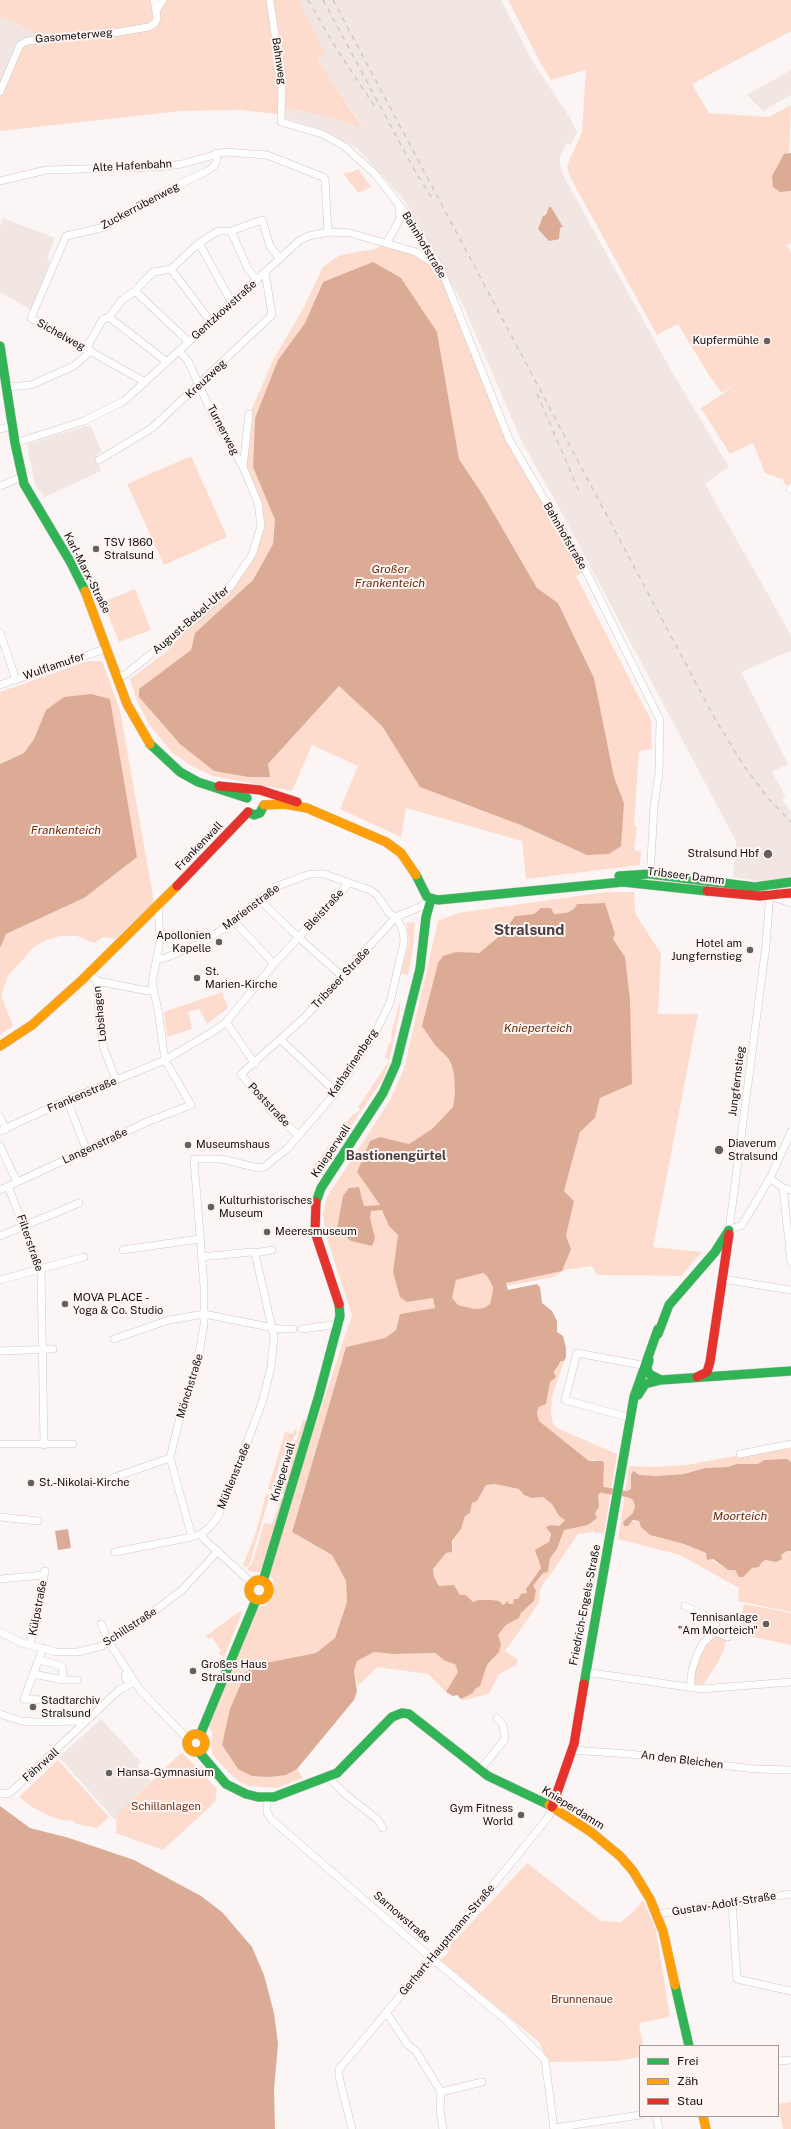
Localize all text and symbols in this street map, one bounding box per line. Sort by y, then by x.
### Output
street label: Gasometerweg [35,26,113,46]
street label: Bahnweg [269,37,289,85]
street label: Alte Hafenbahn [92,157,172,175]
street label: Zuckerrübenweg [99,180,181,232]
street label: Bahnhofstraße [399,209,449,281]
street label: Gentzkowstraße [189,277,259,343]
street label: Sichelweg [35,316,87,354]
place label: Kupfermühle [693,334,759,348]
marker: Kupfermühle [762,336,772,346]
street label: Kreuzweg [183,357,229,401]
street label: Turnerweg [204,403,242,457]
street label: Bahnhofstraße [540,500,590,572]
street label: Karl-Marx-Straße [61,530,113,616]
place label: TSV 1860 Stralsund [104,536,154,562]
marker: TSV 1860 Stralsund [91,544,101,554]
water label: Großer Frankenteich [355,562,425,590]
street label: August-Bebel-Ufer [150,583,232,657]
street label: Wulflamufer [21,649,87,683]
street label: Frankenwall [173,819,225,873]
water label: Frankenteich [31,823,101,837]
place label: Stralsund Hbf [687,847,759,861]
marker: Stralsund Hbf [762,848,774,860]
street label: Tribseer Damm [647,865,725,887]
street label: Marienstraße [220,881,282,933]
street label: Bleistraße [301,886,347,934]
district label: Stralsund [494,921,564,939]
place label: Apollonien Kapelle [156,929,211,955]
marker: Apollonien Kapelle [214,937,224,947]
place label: Hotel am Jungfernstieg [671,937,742,963]
street label: Tribseer Straße [309,945,373,1011]
marker: Hotel am Jungfernstieg [745,945,755,955]
place label: St. Marien-Kirche [205,965,278,991]
marker: St. Marien-Kirche [192,973,202,983]
street label: Lobshagen [91,985,109,1043]
water label: Knieperteich [504,1021,572,1035]
street label: Katharinenberg [325,1026,381,1100]
street label: Jungfernstieg [726,1045,748,1117]
street label: Frankenstraße [45,1074,119,1116]
street label: Poststraße [245,1080,293,1130]
street label: Knieperwall [308,1122,354,1180]
street label: Langenstraße [60,1125,130,1167]
place label: Diaverum Stralsund [728,1137,778,1163]
place label: Museumshaus [196,1138,270,1152]
marker: Museumshaus [183,1140,193,1150]
marker: Diaverum Stralsund [713,1144,725,1156]
district label: Bastionengürtel [346,1148,446,1164]
place label: Kulturhistorisches Museum [219,1194,312,1220]
marker: Kulturhistorisches Museum [206,1202,216,1212]
street label: Filterstraße [14,1213,46,1273]
place label: Meeresmuseum [275,1225,357,1239]
marker: Meeresmuseum [262,1227,272,1237]
place label: MOVA PLACE - Yoga & Co. Studio [73,1291,163,1317]
marker: MOVA PLACE - Yoga & Co. Studio [60,1299,70,1309]
street label: Mönchstraße [174,1352,206,1420]
street label: Mühlenstraße [215,1441,253,1511]
street label: Knieperwall [268,1441,298,1503]
place label: St.-Nikolai-Kirche [39,1476,130,1490]
marker: St.-Nikolai-Kirche [26,1478,36,1488]
water label: Moorteich [713,1509,767,1523]
street label: Friedrich-Engels-Straße [567,1543,603,1667]
street label: Külpstraße [26,1579,50,1637]
street label: Schillstraße [101,1605,159,1649]
place label: Tennisanlage "Am Moorteich" [678,1611,758,1637]
marker: Tennisanlage "Am Moorteich" [761,1619,771,1629]
place label: Großes Haus Stralsund [201,1658,267,1684]
marker: Großes Haus Stralsund [188,1666,198,1676]
place label: Stadtarchiv Stralsund [41,1694,100,1720]
marker: Stadtarchiv Stralsund [28,1702,38,1712]
street label: Fährwall [20,1745,62,1785]
street label: An den Bleichen [640,1748,724,1772]
place label: Hansa-Gymnasium [117,1766,214,1780]
marker: Hansa-Gymnasium [104,1768,114,1778]
street label: Knieperdamm [539,1783,607,1833]
park label: Schillanlagen [131,1800,201,1814]
place label: Gym Fitness World [450,1802,513,1828]
marker: Gym Fitness World [516,1810,526,1820]
street label: Gerhart-Hauptmann-Straße [397,1882,497,1998]
street label: Sarnowstraße [371,1889,433,1945]
street label: Gustav-Adolf-Straße [671,1889,777,1919]
park label: Brunnenaue [551,1993,613,2007]
legend [639,2045,779,2117]
text: Frei [677,2054,699,2068]
text: Zäh [677,2074,698,2088]
text: Stau [677,2094,703,2108]

